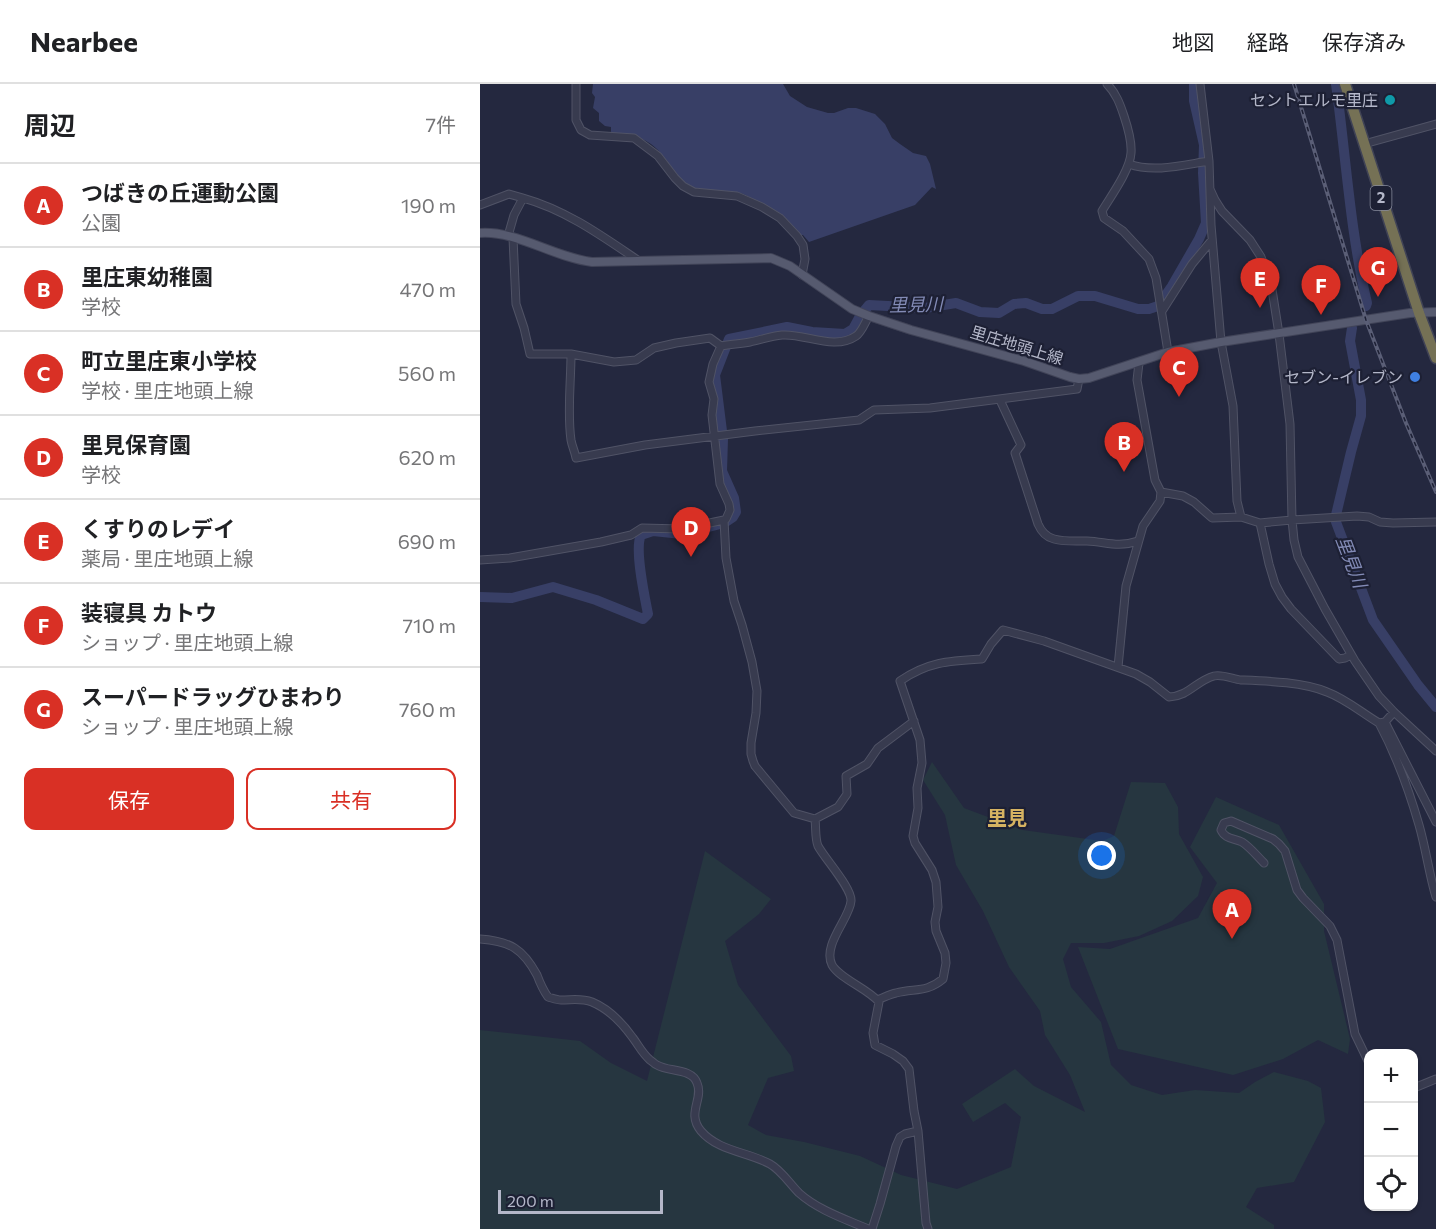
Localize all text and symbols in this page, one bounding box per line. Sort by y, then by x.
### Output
text: Nearbee [30,24,138,58]
text: 地図 [1172,29,1214,54]
text: 経路 [1247,29,1289,54]
text: 保存済み [1322,29,1406,54]
place label: セントエルモ里庄 [1250,90,1378,109]
marker: セントエルモ里庄 [1383,93,1397,107]
text: 周辺 [24,109,76,140]
text: 7件 [425,112,456,136]
text: つばきの丘運動公園 [81,179,279,206]
road number: 2 [1370,186,1392,210]
text: A [36,193,51,217]
text: 190 m [401,193,456,217]
text: 公園 [81,210,121,234]
pin: G [1358,248,1398,297]
pin: E [1240,258,1280,308]
text: 里庄東幼稚園 [81,263,213,290]
pin: F [1302,266,1340,315]
text: B [37,277,50,301]
text: 470 m [400,277,456,301]
water label: 里見川 [889,292,945,315]
text: 学校 [81,294,121,318]
street label: 里庄地頭上線 [968,321,1066,368]
text: 町立里庄東小学校 [81,347,257,374]
pin: C [1160,348,1198,397]
text: C [37,361,50,385]
text: 560 m [398,361,456,385]
place label: セブン-イレブン [1284,367,1403,386]
marker: セブン-イレブン [1408,370,1422,384]
text: 学校 · 里庄地頭上線 [81,378,253,402]
pin: B [1104,422,1144,472]
text: 里見保育園 [81,431,191,458]
text: D [36,445,51,469]
text: 620 m [399,445,456,469]
text: 学校 [81,462,121,486]
pin: D [672,508,710,557]
text: くすりのレデイ [81,515,235,542]
text: E [38,529,49,553]
text: 690 m [398,529,456,553]
water label: 里見川 [1332,532,1373,593]
text: 薬局 · 里庄地頭上線 [81,546,253,570]
text: 装寝具 カトウ [81,599,217,626]
text: F [38,613,49,637]
text: 710 m [403,613,456,637]
text: ショップ · 里庄地頭上線 [81,630,293,654]
text: スーパードラッグひまわり [81,683,345,710]
text: G [36,697,51,721]
text: 760 m [399,697,456,721]
text: ショップ · 里庄地頭上線 [81,714,293,738]
button: 保存 [24,768,234,830]
button: 共有 [246,768,456,830]
district label: 里見 [987,805,1027,829]
your location [1087,841,1116,870]
pin: A [1212,890,1251,939]
map controls [1364,1049,1418,1211]
button: + [1364,1049,1418,1103]
button: − [1364,1103,1418,1157]
button: locate [1364,1157,1418,1211]
scale bar [498,1187,663,1214]
text: 200 m [507,1191,554,1210]

